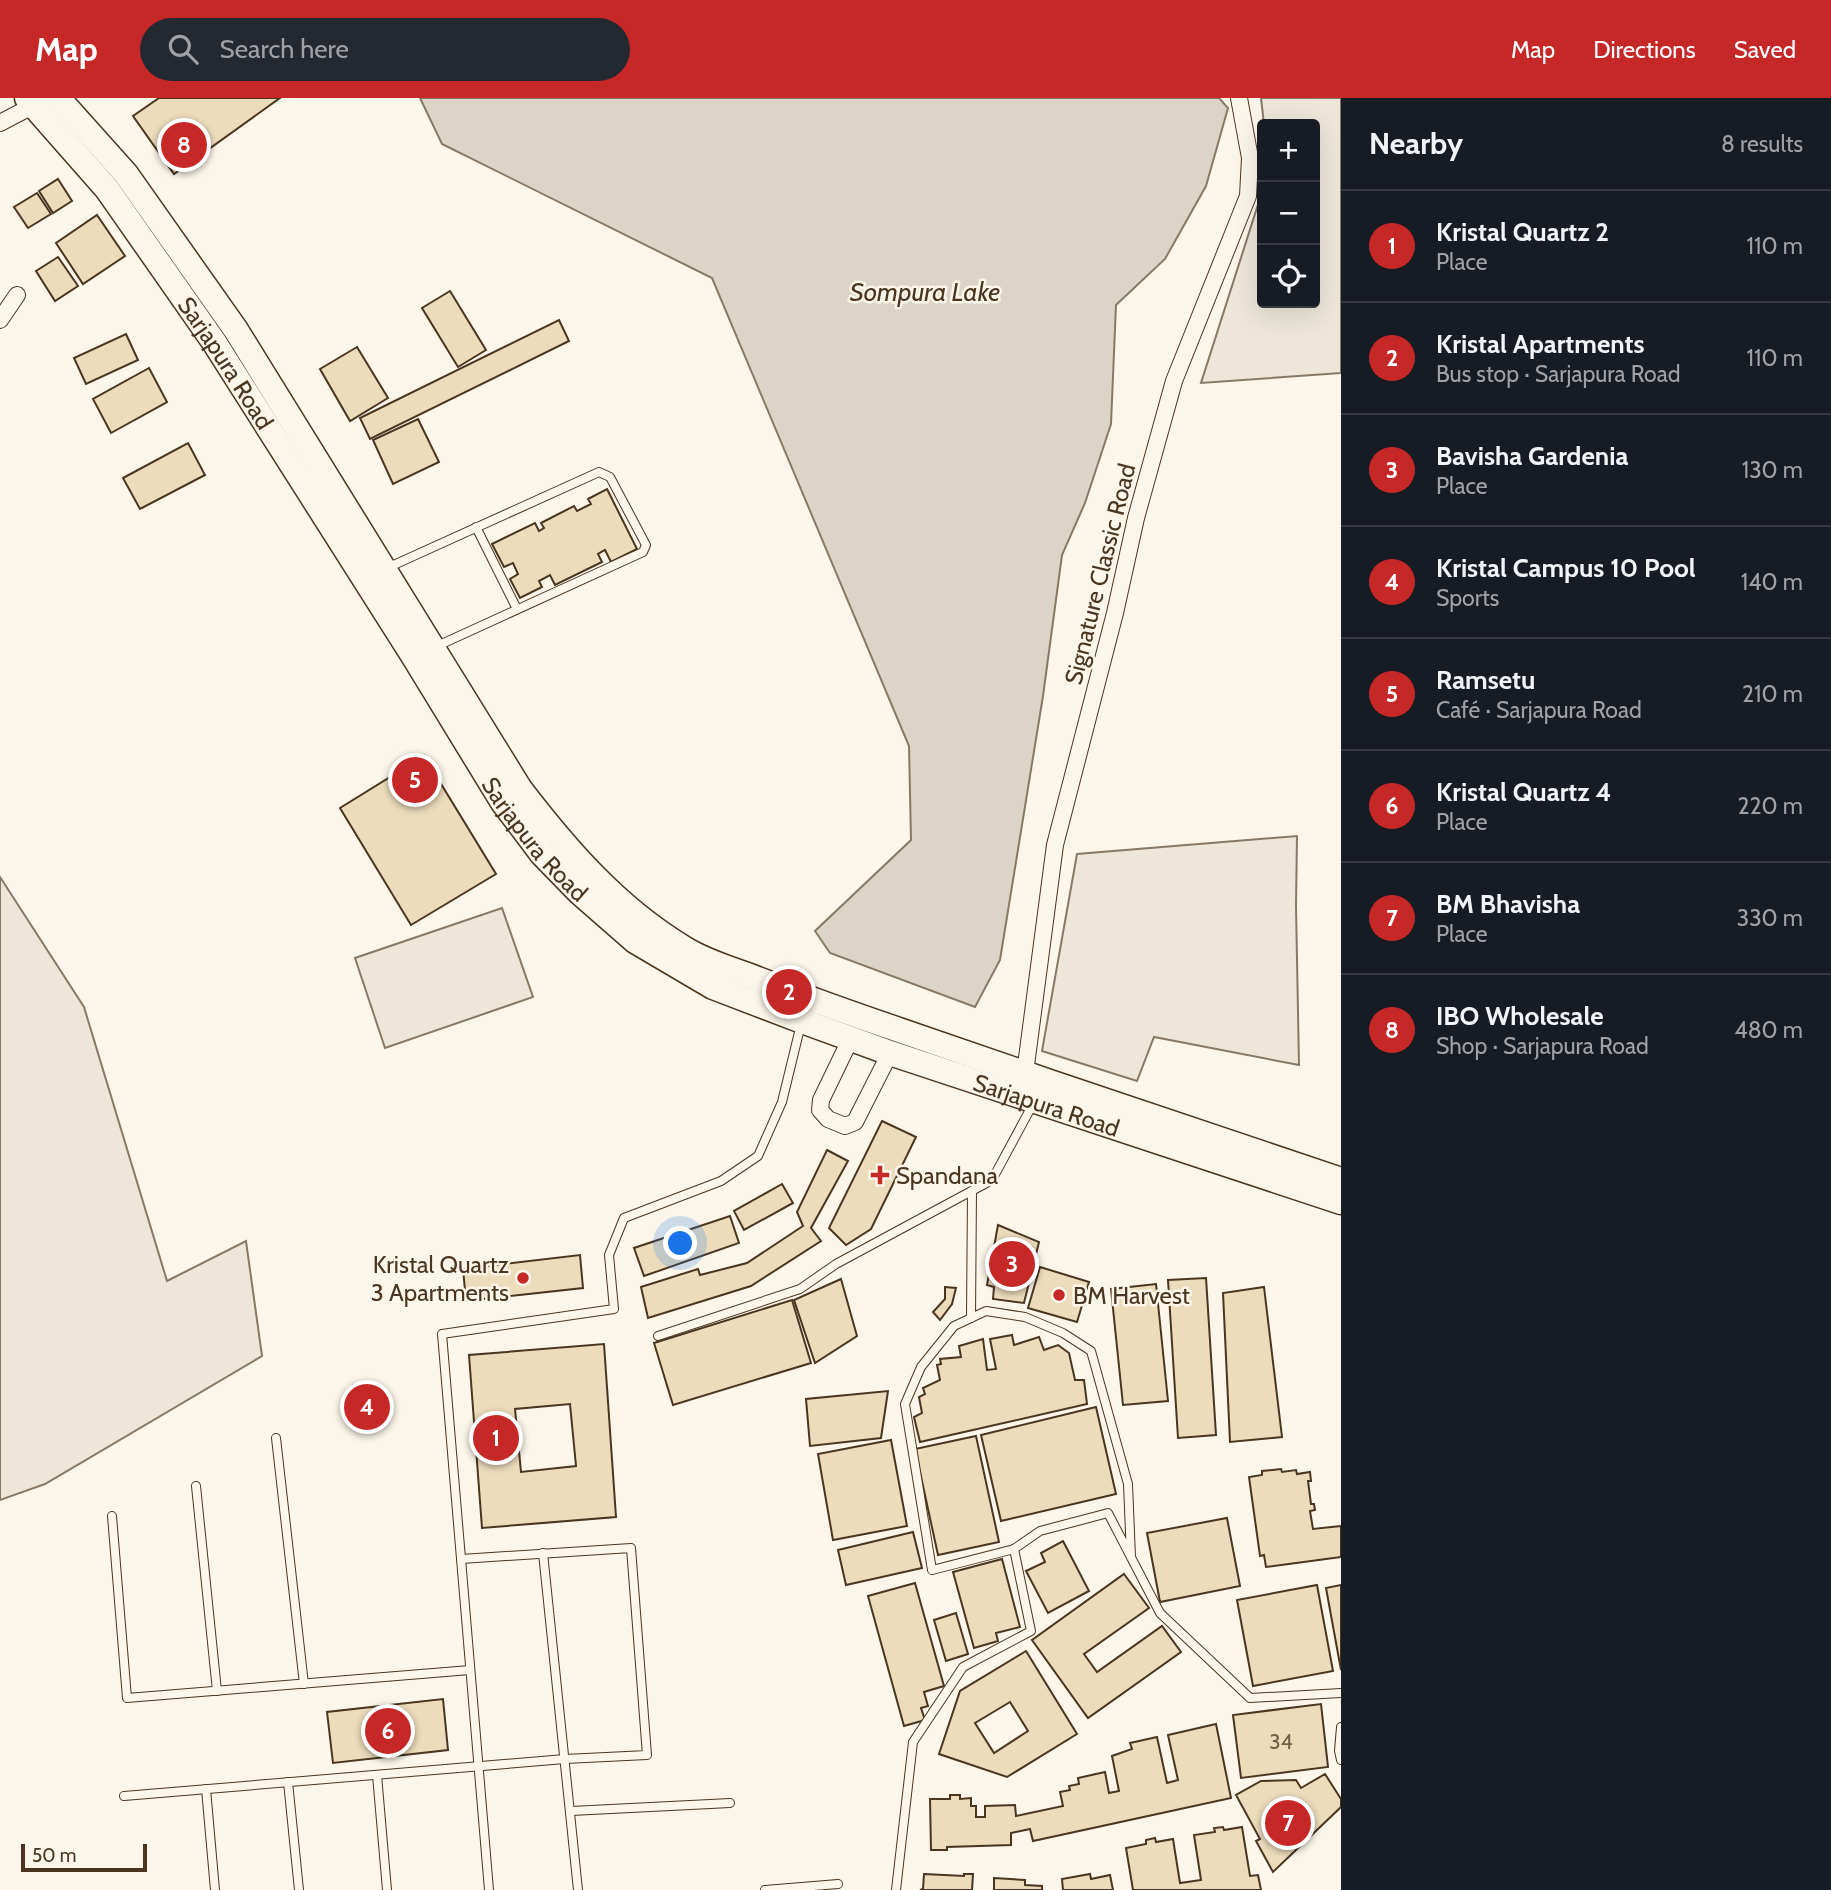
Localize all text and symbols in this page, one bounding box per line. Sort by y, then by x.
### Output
search box [140,18,630,81]
text: Map [35,29,98,69]
icon: search [164,30,202,68]
text: Search here [220,33,349,65]
text: Map [1511,35,1555,64]
text: Directions [1593,35,1696,64]
text: Saved [1734,35,1796,64]
pin: 8 [161,119,207,171]
map controls [1257,119,1320,308]
button: + [1257,119,1320,182]
text: Nearby [1369,125,1463,162]
text: 8 results [1721,130,1803,158]
button: − [1257,182,1320,245]
text: Kristal Quartz 2 [1436,216,1609,248]
text: 1 [1388,232,1396,260]
text: 110 m [1747,232,1803,260]
button: locate [1257,245,1320,308]
text: Place [1436,248,1488,276]
water label: Sompura Lake [850,276,1000,308]
street label: Sarjapura Road [172,291,280,434]
text: Kristal Apartments [1436,328,1644,360]
text: 2 [1386,344,1398,372]
text: 110 m [1747,344,1803,372]
text: Bus stop · Sarjapura Road [1436,360,1681,388]
text: Bavisha Gardenia [1436,440,1628,472]
text: 3 [1386,456,1398,484]
text: 130 m [1742,456,1803,484]
street label: Signature Classic Road [1059,461,1141,687]
text: Place [1436,472,1488,500]
text: Kristal Campus 10 Pool [1436,552,1696,584]
text: 4 [1385,568,1399,596]
text: 140 m [1741,568,1803,596]
text: Sports [1436,584,1499,612]
text: Ramsetu [1436,664,1535,696]
text: 5 [1386,680,1398,708]
text: 210 m [1742,680,1803,708]
text: Café · Sarjapura Road [1436,696,1642,724]
pin: 5 [392,754,438,806]
street label: Sarjapura Road [476,771,594,907]
text: Kristal Quartz 4 [1436,776,1611,808]
text: 6 [1386,792,1398,820]
text: 220 m [1737,792,1803,820]
text: Place [1436,808,1488,836]
text: BM Bhavisha [1436,888,1580,920]
text: 7 [1386,904,1398,932]
text: 330 m [1737,904,1803,932]
text: Place [1436,920,1488,948]
pin: 2 [766,966,812,1018]
text: IBO Wholesale [1436,1000,1604,1032]
text: 8 [1385,1016,1399,1044]
text: 480 m [1734,1016,1803,1044]
text: Shop · Sarjapura Road [1436,1032,1649,1060]
street label: Sarjapura Road [970,1067,1123,1142]
place label: Spandana [896,1161,998,1190]
marker: Spandana [870,1165,890,1185]
your location [663,1226,697,1260]
pin: 3 [989,1238,1035,1290]
place label: Kristal Quartz 3 Apartments [371,1250,509,1307]
marker: Kristal Quartz 3 Apartments [515,1270,531,1286]
place label: BM Harvest [1073,1281,1190,1310]
marker: BM Harvest [1051,1287,1067,1303]
pin: 4 [344,1381,390,1433]
pin: 1 [473,1412,519,1464]
pin: 6 [365,1705,411,1757]
house number: 34 [1269,1729,1293,1754]
pin: 7 [1265,1797,1311,1849]
scale bar [21,1841,147,1873]
text: 50 m [32,1844,76,1867]

